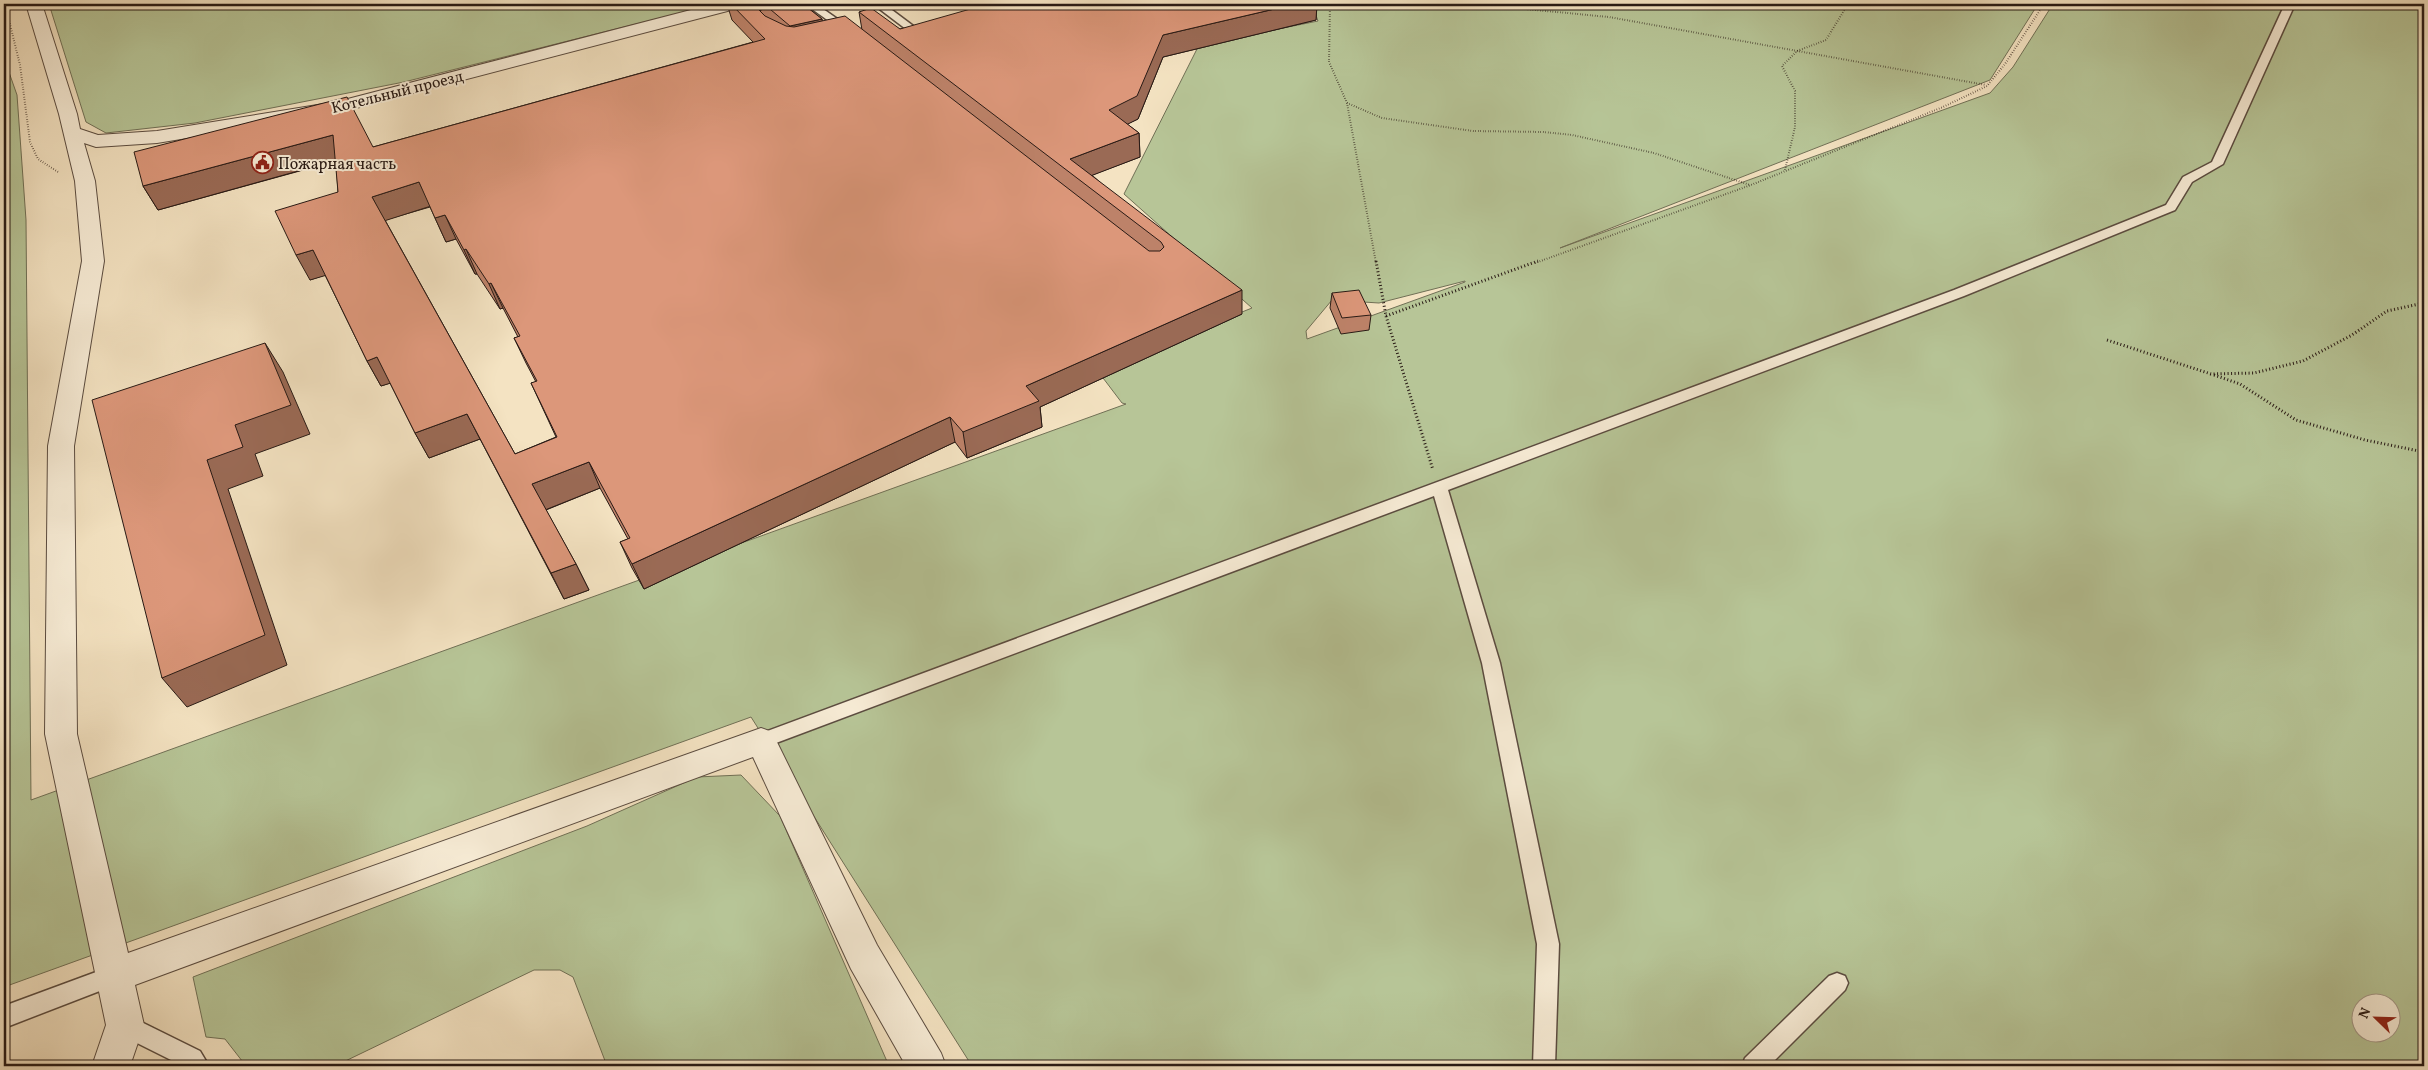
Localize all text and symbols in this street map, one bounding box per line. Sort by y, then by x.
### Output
street label: Котельный проезд [329,66,466,120]
public building icon: Пожарная часть [250,151,274,175]
place label: Пожарная часть [278,154,396,176]
north arrow [2350,992,2400,1042]
text: N [2355,1005,2376,1022]

